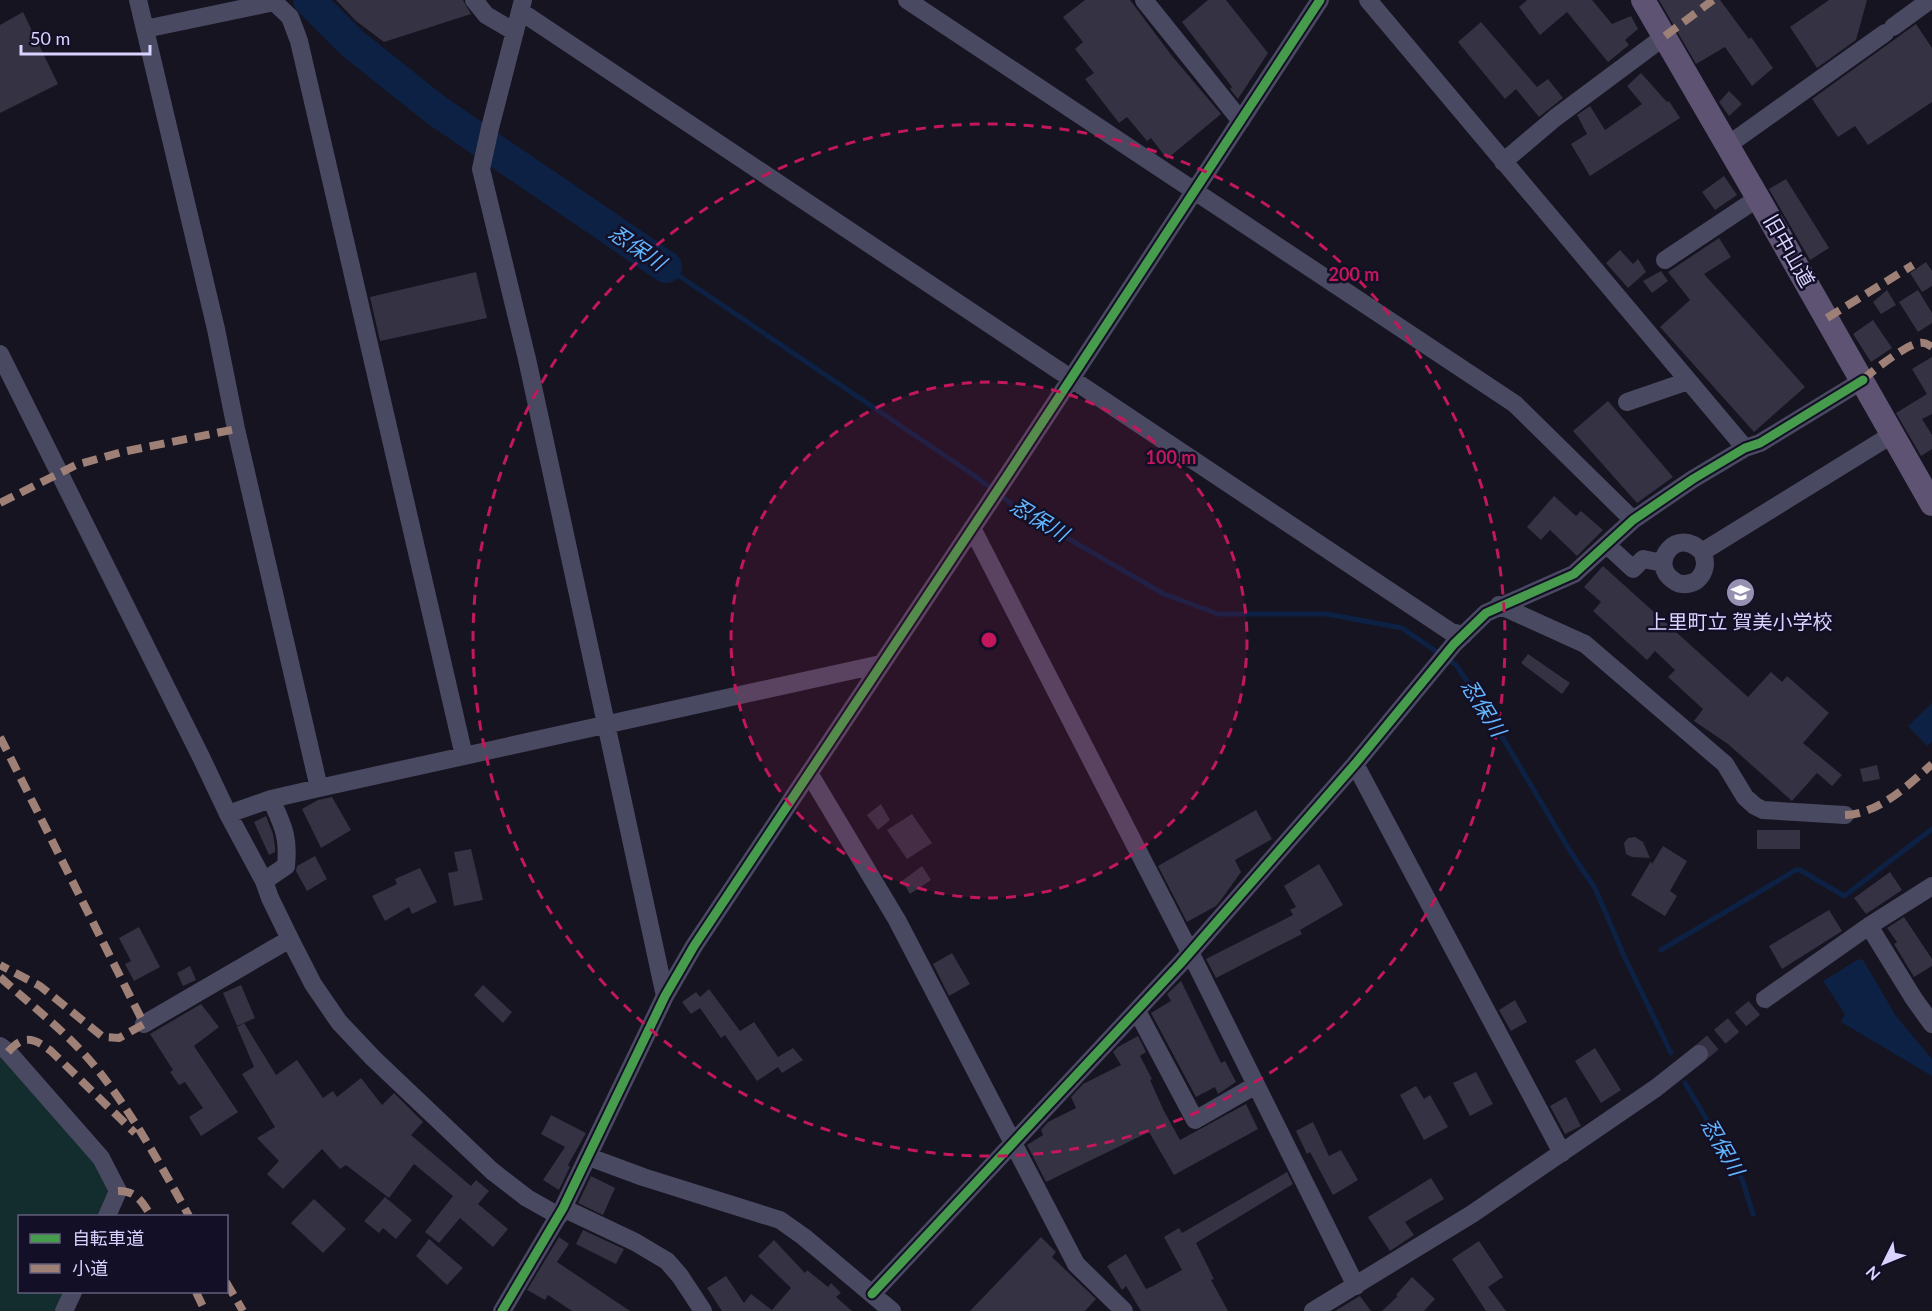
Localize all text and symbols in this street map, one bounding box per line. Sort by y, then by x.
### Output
scale bar [21,18,150,56]
text: 50 m [30,27,70,49]
street label: 旧中山道 [1759,210,1820,291]
water label: 忍保川 [605,219,673,276]
text: 200 m [1329,263,1379,285]
text: 100 m [1146,446,1196,468]
water label: 忍保川 [1006,492,1075,547]
school or university icon: 上里町立 賀美小学校 [1724,576,1756,608]
place label: 上里町立 賀美小学校 [1647,609,1833,633]
centre of rings [979,630,999,650]
water label: 忍保川 [1457,674,1513,742]
water label: 忍保川 [1697,1113,1751,1182]
legend [18,1215,228,1293]
text: 自転車道 [72,1227,144,1249]
north arrow [1854,1233,1914,1293]
text: 小道 [72,1257,108,1279]
text: N [1862,1263,1884,1285]

